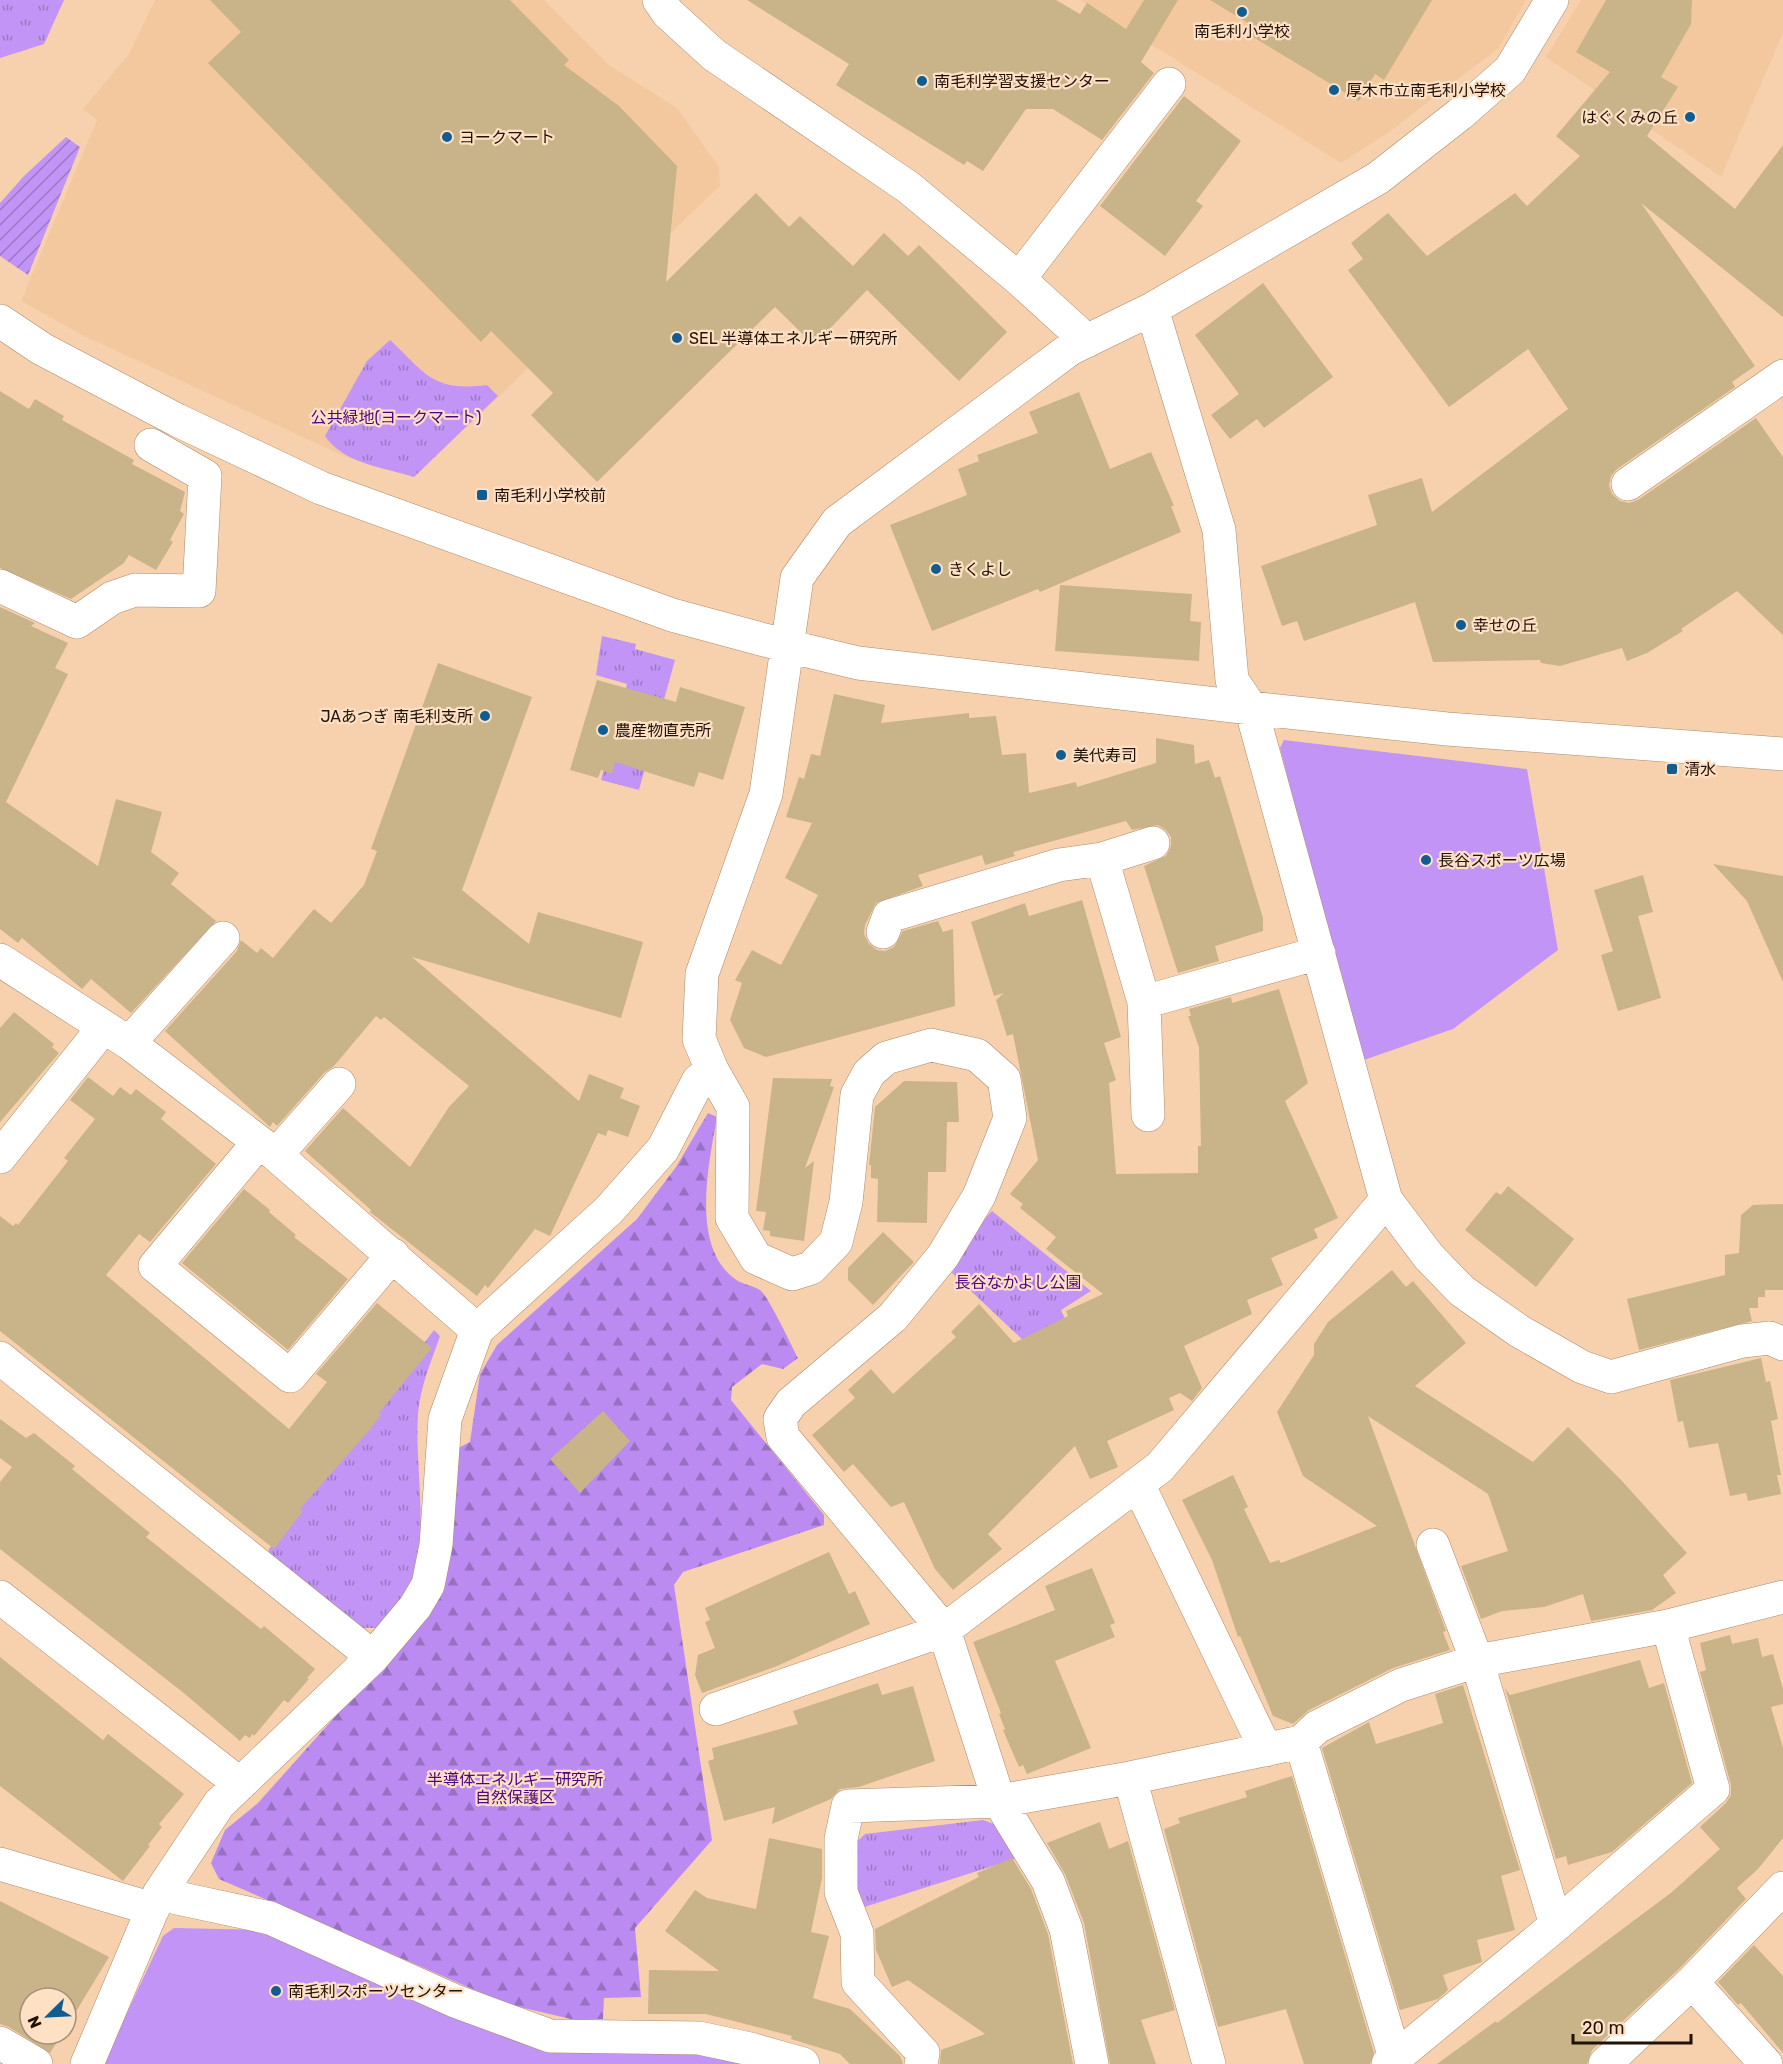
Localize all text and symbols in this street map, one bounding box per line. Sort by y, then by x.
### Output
marker: 南毛利小学校 [1235,5,1249,19]
place label: 南毛利小学校 [1194,22,1290,41]
place label: 南毛利学習支援センター [934,72,1110,91]
marker: 南毛利学習支援センター [915,74,929,88]
place label: 厚木市立南毛利小学校 [1346,81,1506,100]
marker: 厚木市立南毛利小学校 [1327,83,1341,97]
place label: はぐくみの丘 [1581,108,1678,127]
marker: はぐくみの丘 [1683,110,1697,124]
place label: ヨークマート [459,128,555,147]
marker: ヨークマート [440,130,454,144]
place label: SEL 半導体エネルギー研究所 [689,329,897,348]
marker: SEL 半導体エネルギー研究所 [670,331,684,345]
park label: 公共緑地(ヨークマート) [311,408,481,427]
place label: 南毛利小学校前 [494,486,606,505]
marker: 南毛利小学校前 [475,488,489,502]
place label: きくよし [948,560,1012,579]
marker: きくよし [929,562,943,576]
place label: 幸せの丘 [1473,616,1537,635]
marker: 幸せの丘 [1454,618,1468,632]
place label: JAあつぎ 南毛利支所 [320,707,473,726]
marker: JAあつぎ 南毛利支所 [478,709,492,723]
place label: 農産物直売所 [615,721,711,740]
marker: 農産物直売所 [596,723,610,737]
place label: 美代寿司 [1073,746,1137,765]
marker: 美代寿司 [1054,748,1068,762]
place label: 清水 [1684,760,1716,779]
marker: 清水 [1665,762,1679,776]
place label: 長谷スポーツ広場 [1438,851,1566,870]
marker: 長谷スポーツ広場 [1419,853,1433,867]
park label: 長谷なかよし公園 [954,1273,1082,1292]
park label: 半導体エネルギー研究所 自然保護区 [427,1770,603,1807]
place label: 南毛利スポーツセンター [288,1982,464,2001]
marker: 南毛利スポーツセンター [269,1984,283,1998]
north arrow [18,1986,78,2046]
scale bar [1573,2007,1692,2045]
text: N [24,2013,46,2031]
text: 20 m [1582,2017,1624,2039]

